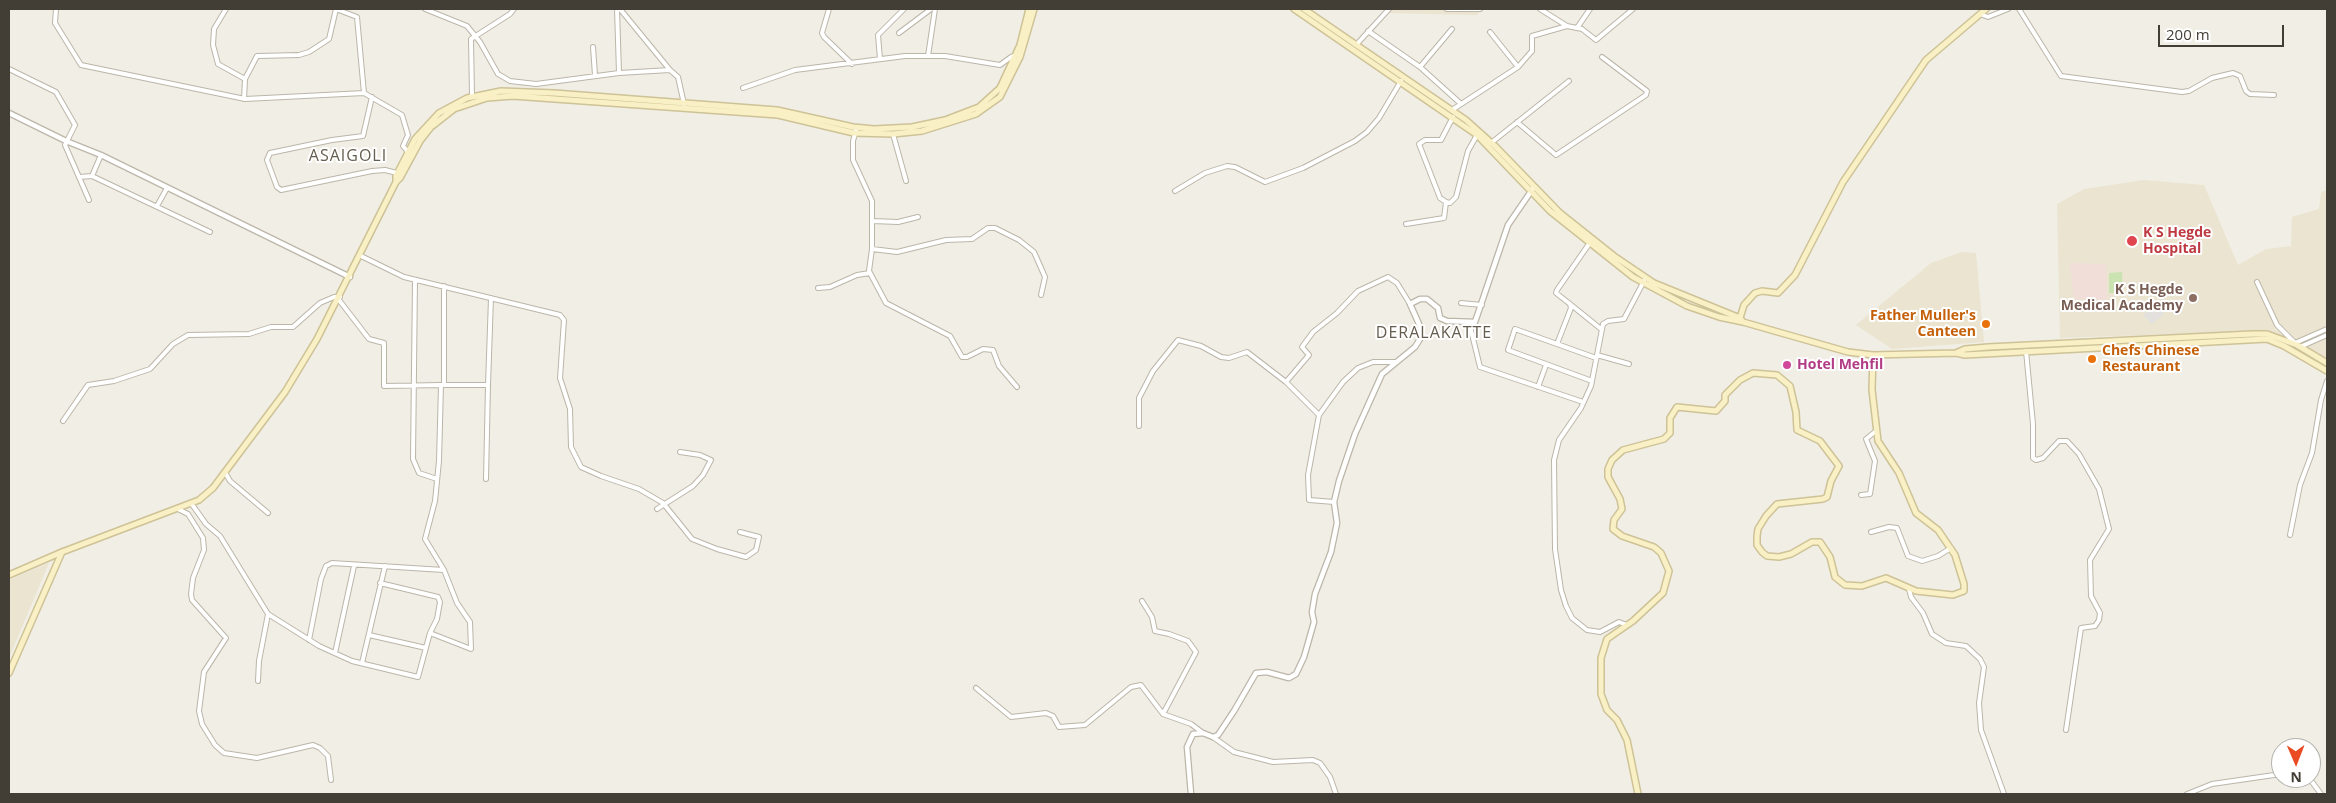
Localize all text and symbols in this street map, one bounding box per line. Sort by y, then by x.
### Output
scale bar [2161,15,2287,47]
text: 200 m [2166,24,2210,44]
district label: ASAIGOLI [308,146,388,166]
place label: K S Hegde Hospital [2143,225,2211,258]
marker: K S Hegde Hospital [2125,234,2139,248]
place label: K S Hegde Medical Academy [2061,282,2183,314]
marker: K S Hegde Medical Academy [2187,292,2199,304]
place label: Father Muller's Canteen [1870,308,1976,341]
marker: Father Muller's Canteen [1980,318,1992,330]
district label: DERALAKATTE [1374,323,1494,343]
place label: Chefs Chinese Restaurant [2102,343,2200,376]
marker: Chefs Chinese Restaurant [2086,353,2098,365]
place label: Hotel Mehfil [1797,357,1883,373]
marker: Hotel Mehfil [1781,359,1793,371]
north arrow [2271,738,2321,788]
text: N [2290,768,2302,787]

